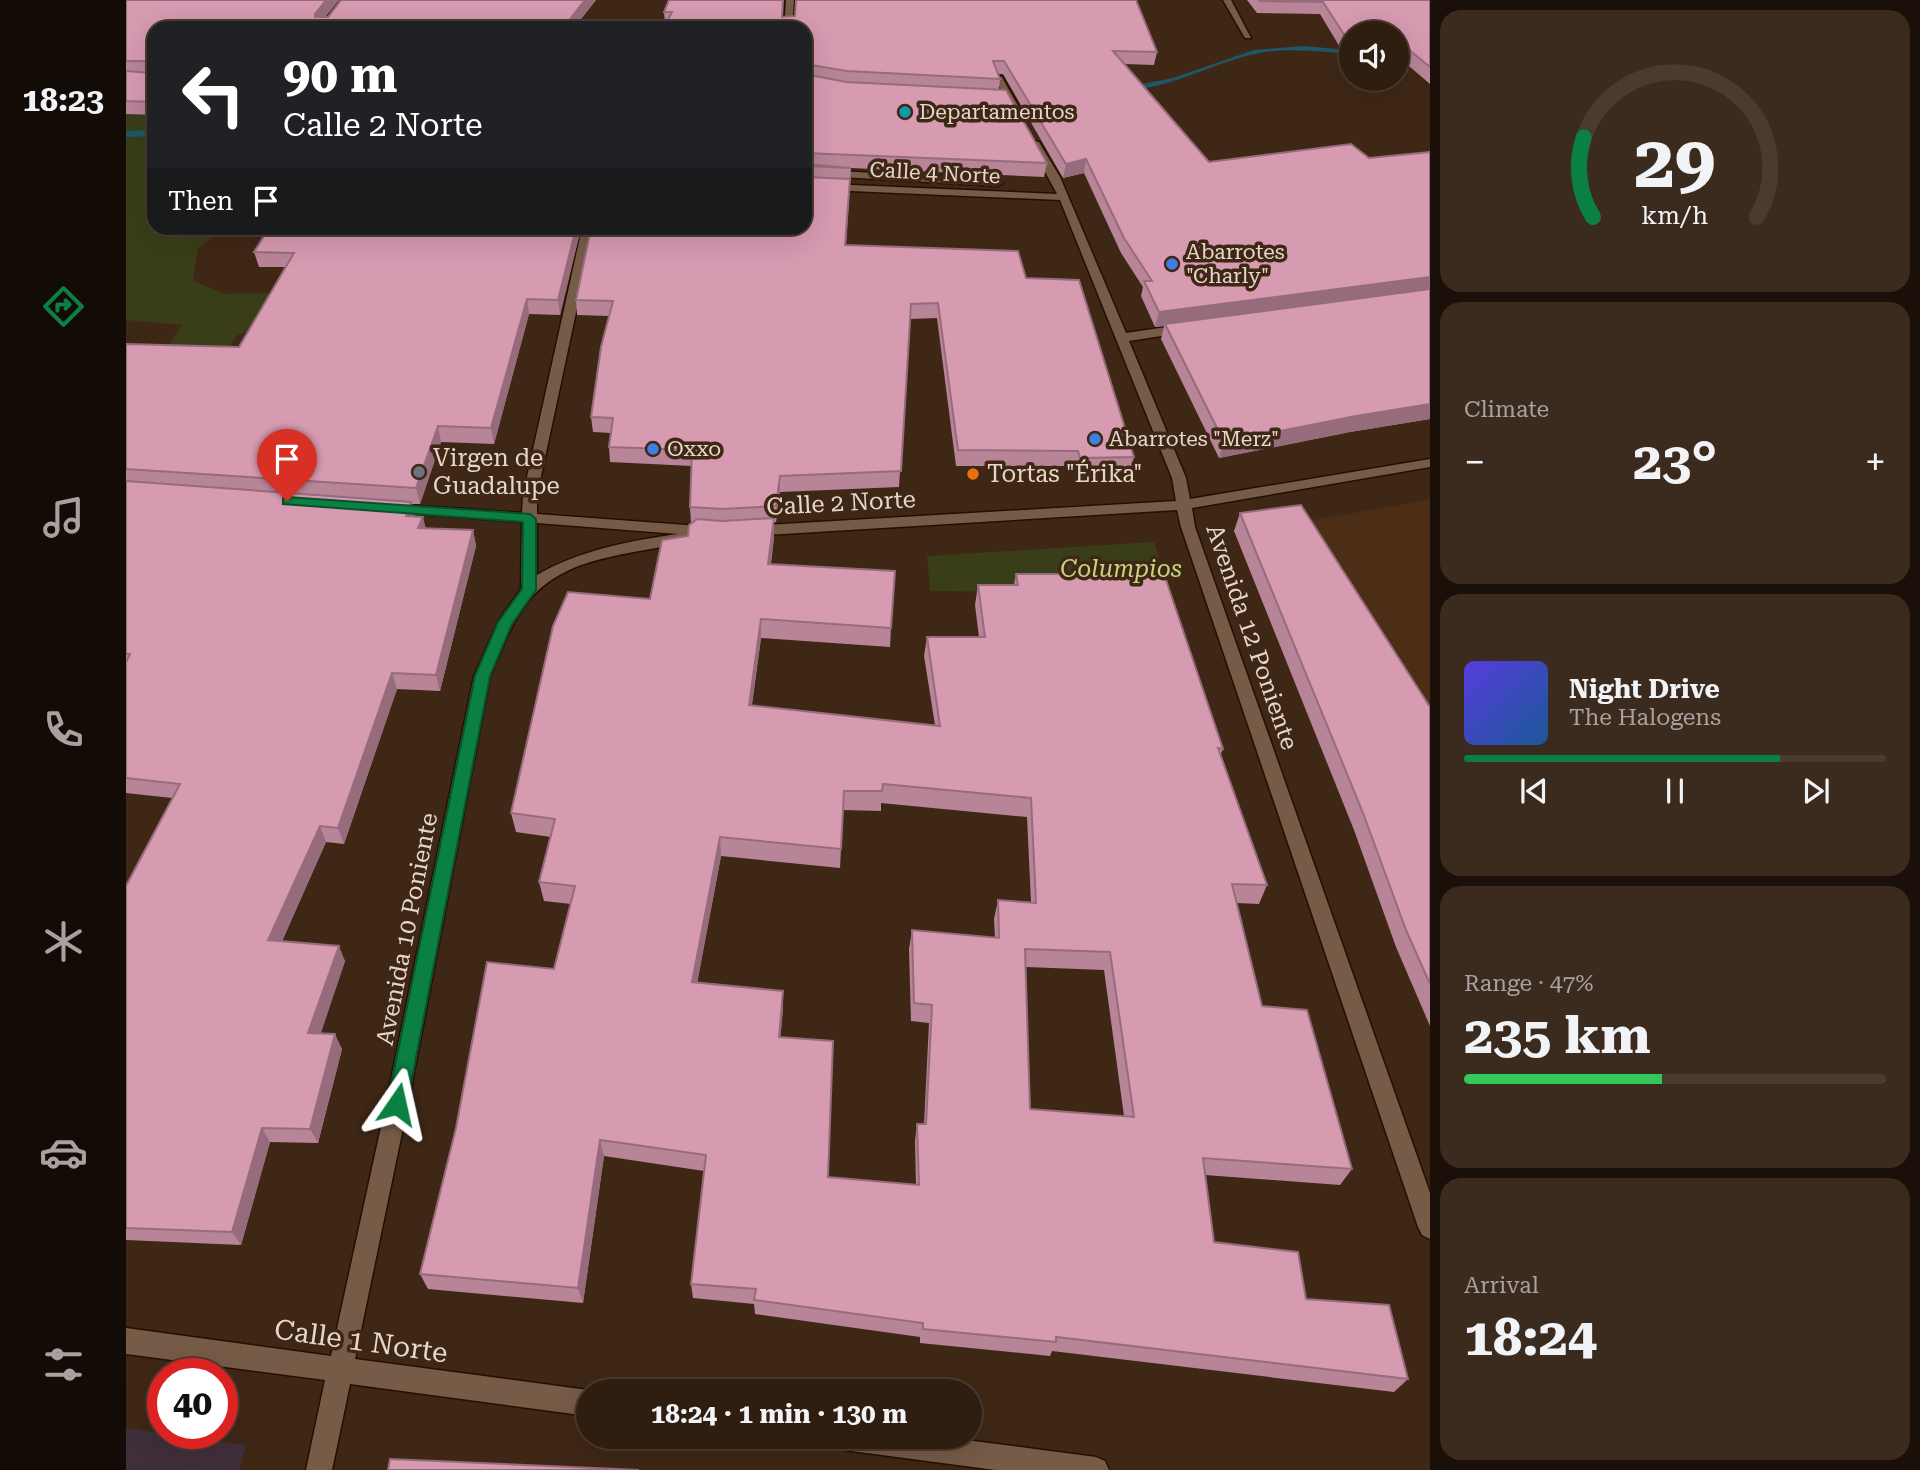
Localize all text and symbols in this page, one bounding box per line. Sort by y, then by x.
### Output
map controls [1339,21,1409,91]
button: sound [1339,21,1409,91]
text: 90 m [283,47,398,104]
icon: left [168,49,259,140]
text: 18:23 [22,81,104,119]
place label: Departamentos [919,100,1075,124]
marker: Departamentos [897,104,913,120]
text: Calle 2 Norte [283,106,483,144]
text: 29 [1634,120,1716,205]
street label: Calle 4 Norte [869,158,1001,188]
icon: arrive [247,182,285,220]
text: Then [168,186,233,216]
text: km/h [1642,201,1708,230]
place label: Abarrotes "Charly" [1186,240,1285,288]
marker: Abarrotes "Charly" [1164,256,1180,272]
icon: directions [39,282,88,331]
text: Climate [1464,396,1549,423]
place label: Abarrotes "Merz" [1109,427,1279,451]
pin [257,429,317,501]
marker: Abarrotes "Merz" [1087,431,1103,447]
text: 23° [1633,431,1717,492]
place label: Oxxo [667,437,721,461]
icon: arrive [268,440,306,478]
text: − [1464,440,1485,484]
text: + [1865,440,1886,484]
marker: Oxxo [645,441,661,457]
place label: Virgen de Guadalupe [433,444,560,500]
place label: Tortas "Érika" [987,459,1142,488]
marker: Virgen de Guadalupe [411,464,427,480]
marker: Tortas "Érika" [965,466,981,482]
street label: Calle 2 Norte [766,485,916,521]
icon: music [39,493,88,542]
street label: Avenida 12 Poniente [1200,521,1304,753]
park label: Columpios [1060,555,1182,583]
text: Night Drive [1569,674,1720,704]
text: The Halogens [1569,704,1721,731]
icon: phone [39,705,88,754]
icon: previous [1515,772,1553,810]
icon: pause [1656,772,1694,810]
icon: next [1797,772,1835,810]
street label: Avenida 10 Poniente [371,810,443,1048]
icon: climate [39,917,88,966]
text: Range · 47% [1464,970,1593,997]
text: 235 km [1464,1005,1651,1066]
position arrow [360,1067,434,1141]
icon: car [39,1128,88,1177]
text: Arrival [1464,1272,1539,1299]
text: 18:24 [1464,1307,1597,1368]
street label: Calle 1 Norte [272,1313,450,1369]
icon: filters [39,1340,88,1389]
speed limit sign: 40 [147,1358,238,1449]
text: 18:24 · 1 min · 130 m [651,1399,907,1429]

